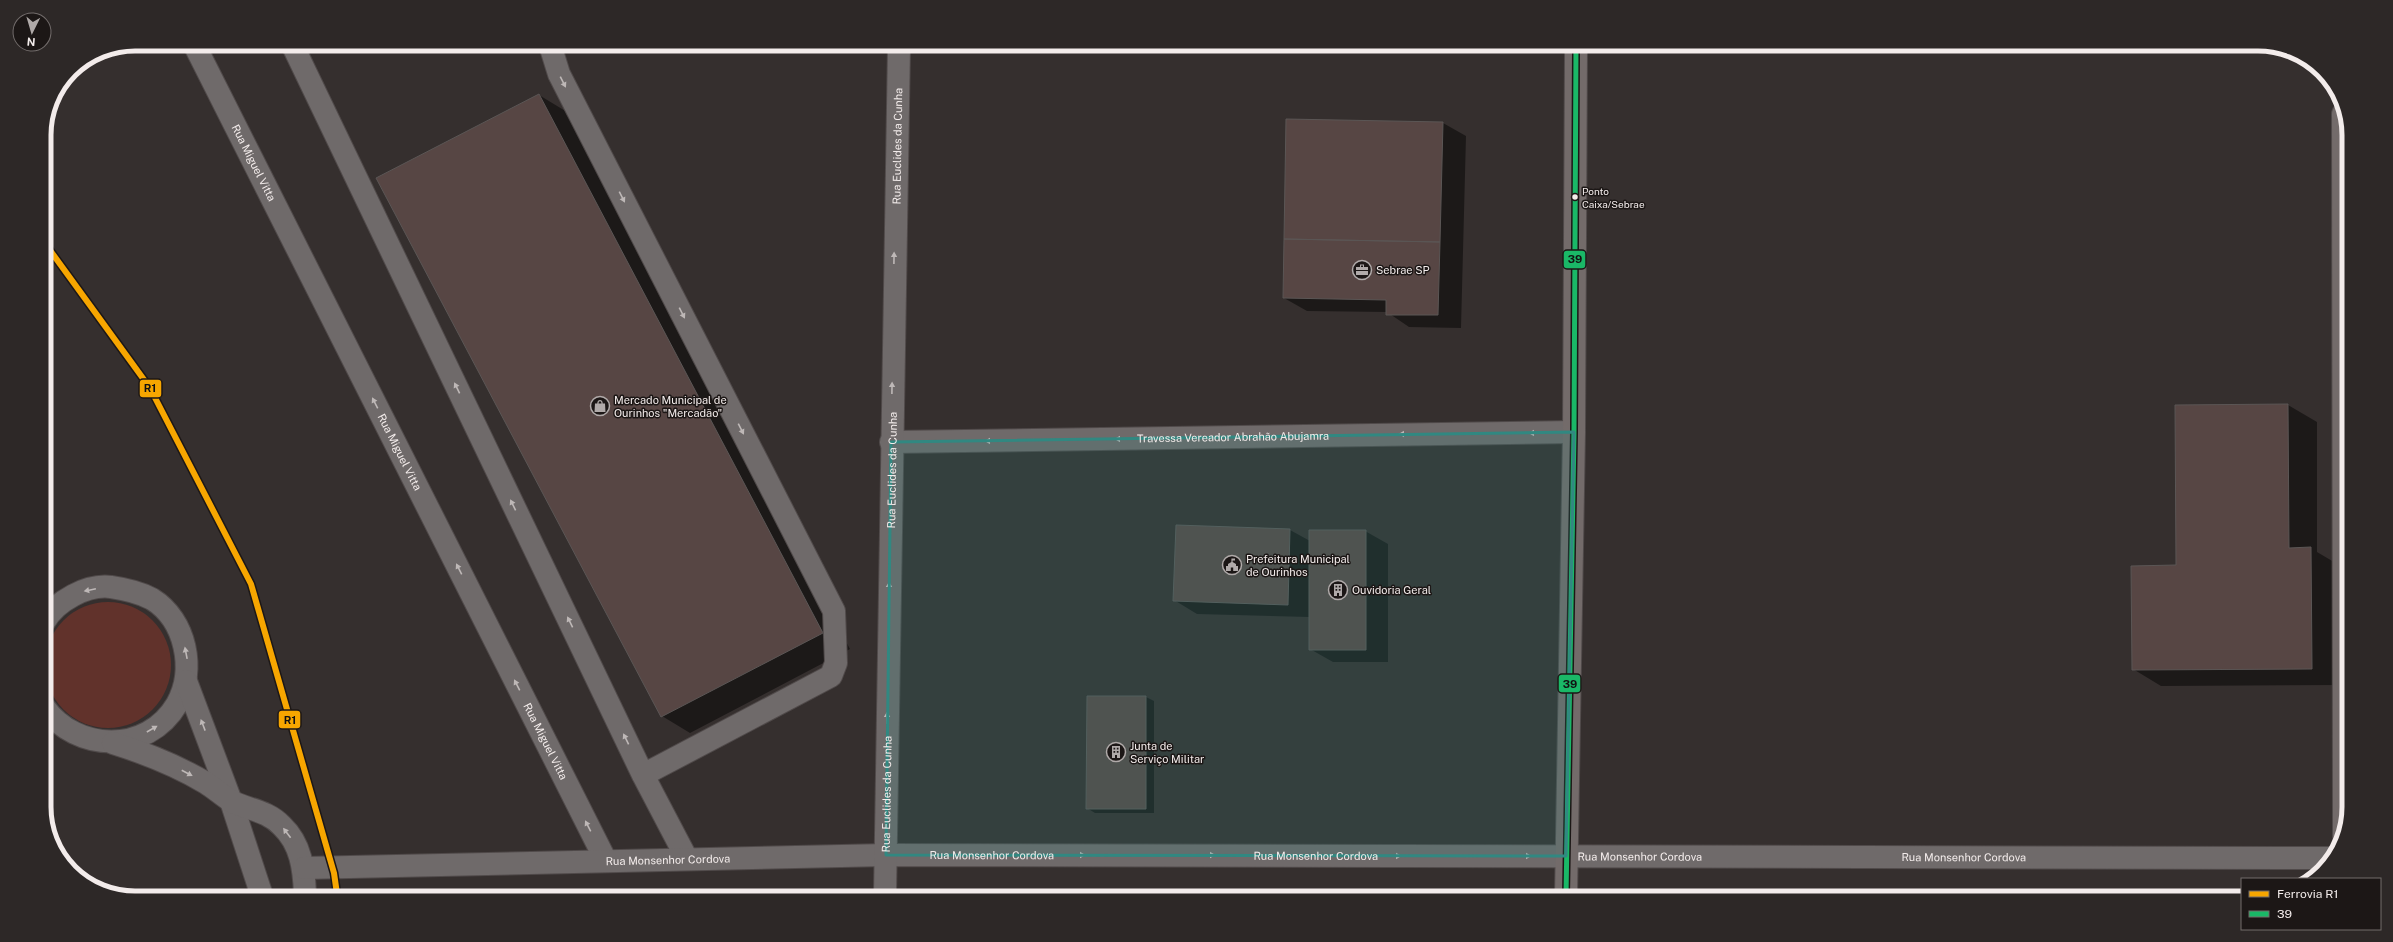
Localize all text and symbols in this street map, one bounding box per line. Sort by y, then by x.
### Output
north arrow [12,12,52,52]
text: N [26,36,36,48]
one-way arrow [560,76,566,87]
street label: Rua Euclides da Cunha [890,88,904,205]
street label: Rua Miguel Vitta [230,122,278,203]
place label: Ponto Caixa/Sebrae [1582,185,1645,210]
one-way arrow [619,191,626,203]
marker: Ponto Caixa/Sebrae [1570,192,1580,202]
line badge: 39 [1563,250,1586,269]
one-way arrow [891,252,898,264]
text: 39 [1568,253,1582,265]
office icon: Sebrae SP [1351,259,1373,281]
place label: Sebrae SP [1376,264,1430,276]
one-way arrow [678,307,685,319]
line badge: R1 [139,379,162,398]
one-way arrow [889,381,895,394]
text: R1 [144,382,156,394]
one-way arrow [454,382,460,394]
place label: Mercado Municipal de Ourinhos "Mercadão" [614,394,727,419]
shop icon: Mercado Municipal de Ourinhos "Mercadão" [589,395,611,417]
one-way arrow [372,397,378,409]
street label: Rua Miguel Vitta [375,412,424,492]
street label: Rua Euclides da Cunha [885,412,899,528]
one-way arrow [738,423,744,434]
one-way arrow [1529,429,1541,436]
street label: Travessa Vereador Abrahão Abujamra [1137,430,1329,444]
one-way arrow [1399,431,1411,438]
one-way arrow [1114,436,1127,442]
one-way arrow [984,438,997,444]
one-way arrow [510,499,516,511]
place label: Prefeitura Municipal de Ourinhos [1246,553,1350,578]
public building icon: Prefeitura Municipal de Ourinhos [1221,554,1243,576]
one-way arrow [456,563,462,575]
building icon: Ouvidoria Geral [1327,579,1349,601]
one-way arrow [886,581,892,594]
place label: Ouvidoria Geral [1352,584,1431,596]
one-way arrow [84,587,96,593]
one-way arrow [567,617,573,628]
one-way arrow [182,647,188,659]
line badge: 39 [1558,674,1581,693]
text: 39 [1563,678,1577,690]
one-way arrow [514,679,520,691]
street label: Rua Miguel Vitta [521,701,570,782]
line badge: R1 [278,710,301,729]
one-way arrow [884,711,890,724]
text: R1 [284,714,296,726]
one-way arrow [199,719,205,731]
one-way arrow [146,725,158,732]
one-way arrow [623,734,629,745]
street label: Rua Euclides da Cunha [880,736,894,852]
place label: Junta de Serviço Militar [1130,740,1204,766]
building icon: Junta de Serviço Militar [1105,741,1127,763]
one-way arrow [181,769,193,776]
one-way arrow [585,820,592,832]
one-way arrow [283,827,292,838]
street label: Rua Monsenhor Cordova [929,849,1054,861]
street label: Rua Monsenhor Cordova [1253,850,1378,862]
street label: Rua Monsenhor Cordova [1577,850,1702,863]
street label: Rua Monsenhor Cordova [1901,851,2026,863]
street label: Rua Monsenhor Cordova [605,852,730,867]
one-way arrow [1073,852,1086,858]
one-way arrow [1203,852,1216,858]
one-way arrow [1389,853,1402,859]
one-way arrow [1519,853,1532,859]
legend [2241,878,2381,930]
text: Ferrovia R1 [2277,887,2338,901]
text: 39 [2277,907,2292,921]

